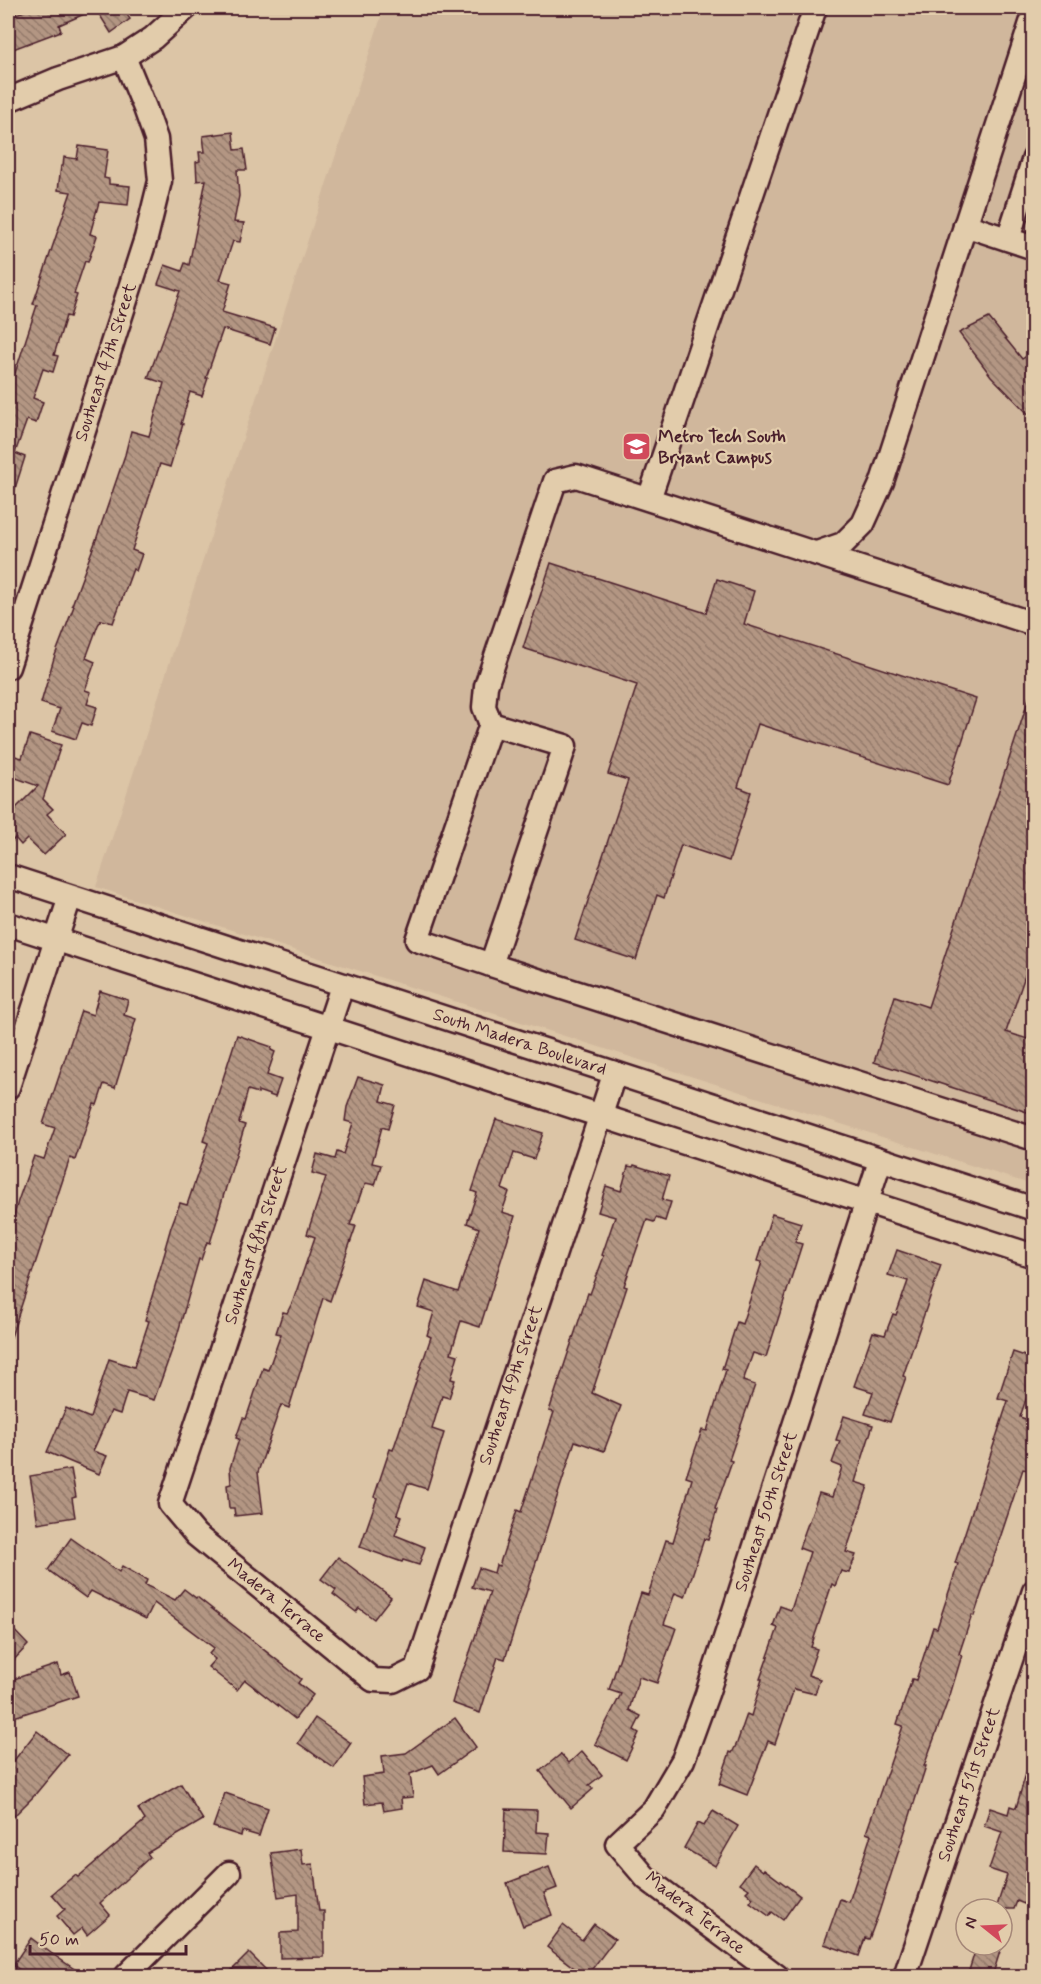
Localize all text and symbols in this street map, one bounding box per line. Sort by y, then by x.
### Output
street label: Southeast 47th Street [69,280,143,445]
place label: Metro Tech South Bryant Campus [658,425,786,470]
school or university icon: Metro Tech South Bryant Campus [621,431,653,463]
street label: South Madera Boulevard [430,1003,610,1081]
street label: Southeast 48th Street [219,1162,293,1328]
street label: Southeast 49th Street [473,1302,549,1468]
street label: Southeast 50th Street [729,1428,803,1595]
street label: Madera Terrace [222,1553,331,1649]
street label: Southeast 51st Street [932,1704,1006,1865]
street label: Madera Terrace [640,1866,750,1960]
north arrow [954,1897,1014,1957]
text: N [960,1915,983,1931]
scale bar [30,1918,186,1956]
text: 50 m [39,1928,79,1952]

